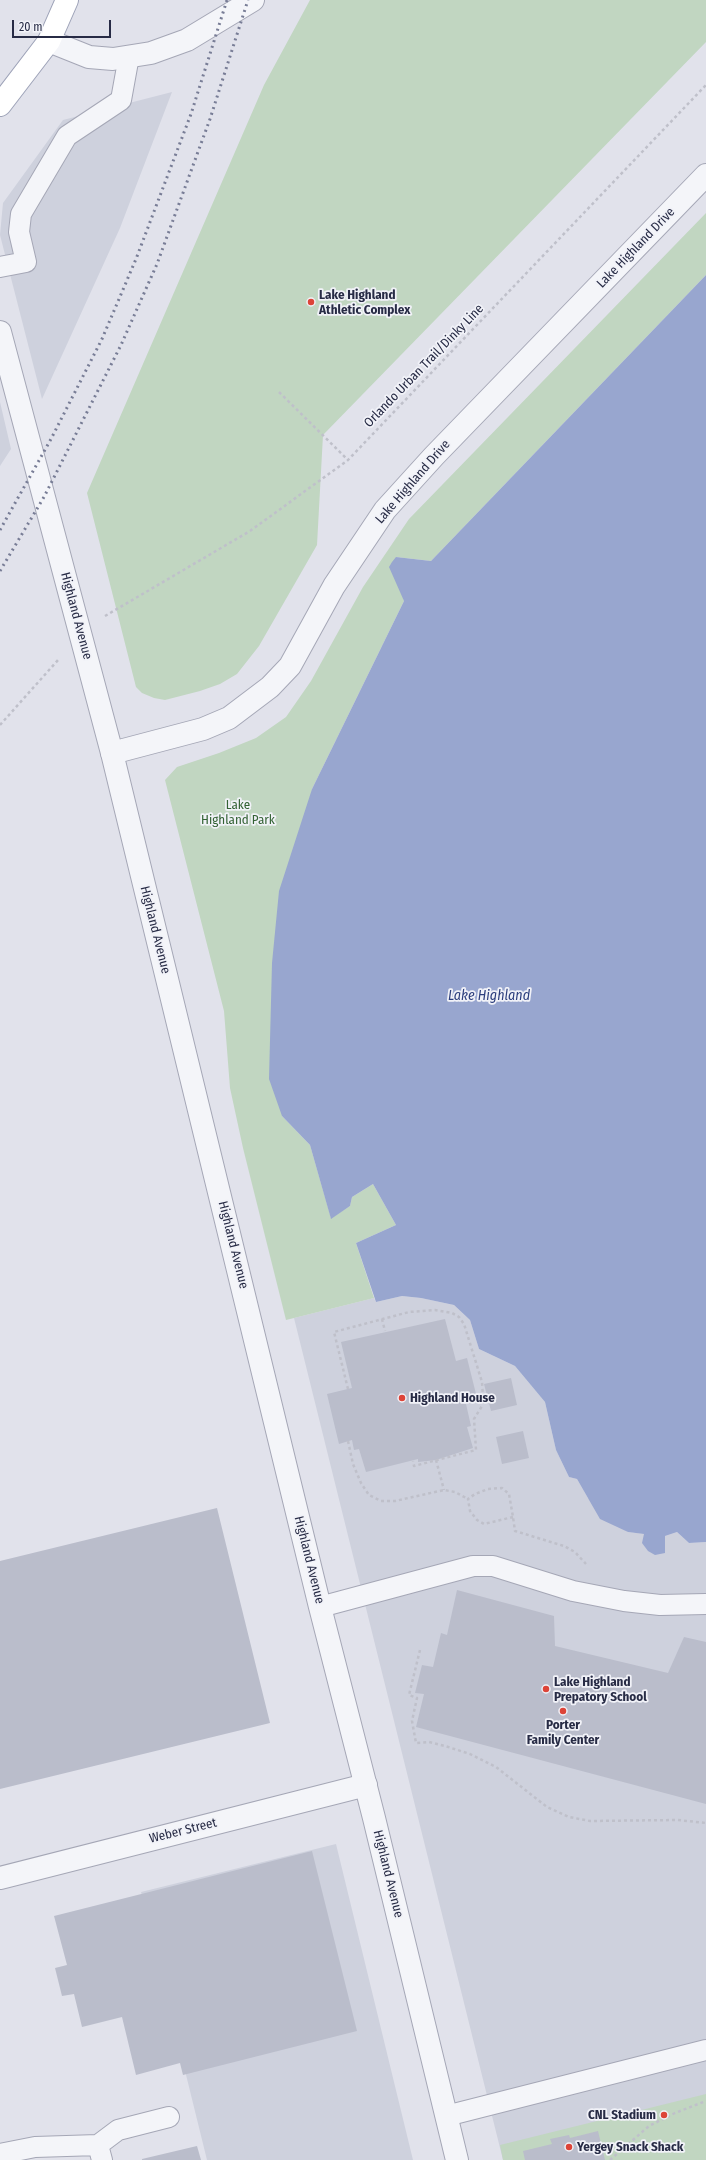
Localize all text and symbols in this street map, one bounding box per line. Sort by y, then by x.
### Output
scale bar [14,12,113,38]
text: 20 m [19,20,43,34]
street label: Lake Highland Drive [594,205,678,291]
place label: Lake Highland Athletic Complex [319,287,410,318]
marker: Lake Highland Athletic Complex [306,297,316,307]
street label: Orlando Urban Trail/Dinky Line [361,301,487,431]
street label: Lake Highland Drive [372,437,454,527]
street label: Highland Avenue [57,571,95,661]
park label: Lake Highland Park [201,797,275,828]
street label: Highland Avenue [137,885,173,975]
water label: Lake Highland [448,988,530,1004]
street label: Highland Avenue [215,1200,251,1290]
place label: Highland House [410,1390,495,1406]
marker: Highland House [397,1393,407,1403]
street label: Highland Avenue [291,1515,327,1605]
place label: Lake Highland Prepatory School [554,1674,647,1705]
marker: Lake Highland Prepatory School [541,1684,551,1694]
marker: Porter Family Center [558,1706,568,1716]
place label: Porter Family Center [527,1717,599,1748]
street label: Weber Street [148,1815,218,1847]
street label: Highland Avenue [370,1829,406,1919]
place label: CNL Stadium [588,2107,656,2123]
marker: CNL Stadium [659,2110,669,2120]
place label: Yergey Snack Shack [577,2139,683,2155]
marker: Yergey Snack Shack [564,2142,574,2152]

